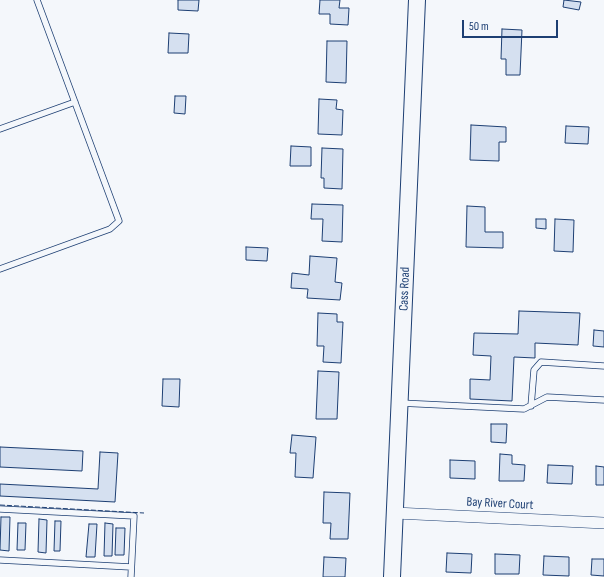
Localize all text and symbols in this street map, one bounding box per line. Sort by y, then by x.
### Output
scale bar [464,12,560,38]
text: 50 m [469,19,489,34]
street label: Cass Road [396,267,414,311]
street label: Bay River Court [466,494,534,514]

